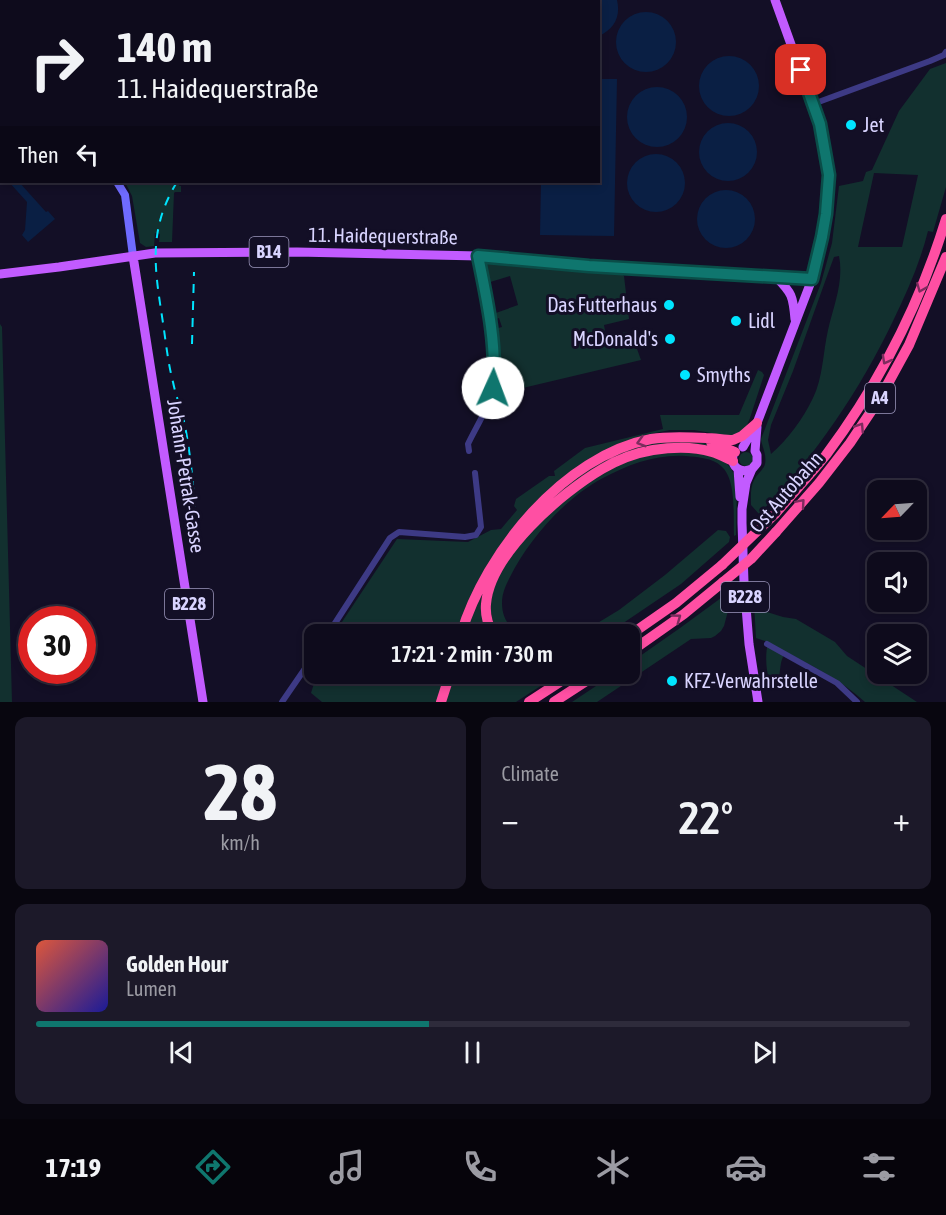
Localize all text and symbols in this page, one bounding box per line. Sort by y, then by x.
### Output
text: 140 m [117,23,212,71]
icon: right [18,24,96,102]
pin [775,44,826,95]
icon: arrive [784,53,817,86]
text: 11. Haidequerstraße [117,73,319,104]
place label: Jet [863,113,884,136]
marker: Jet [844,118,858,132]
icon: left [71,138,104,171]
text: Then [18,142,59,168]
street label: 11. Haidequerstraße [308,223,458,248]
road number: B14 [250,237,288,267]
one-way arrow [916,282,928,293]
place label: Das Futterhaus [547,293,657,316]
marker: Das Futterhaus [662,298,676,312]
place label: Lidl [748,309,776,332]
marker: Lidl [729,314,743,328]
place label: McDonald's [573,327,658,350]
marker: McDonald's [663,332,677,346]
one-way arrow [882,354,893,364]
position arrow [461,356,525,420]
place label: Smyths [697,363,751,386]
marker: Smyths [678,368,692,382]
road number: A4 [865,383,895,413]
street label: Johann-Petrak-Gasse [163,397,210,554]
one-way arrow [853,423,865,433]
one-way arrow [636,435,647,447]
street label: Ost Autobahn [744,446,827,537]
north arrow [867,480,927,540]
map controls [867,480,927,684]
one-way arrow [794,499,805,510]
button: sound [867,552,927,612]
road number: B228 [721,582,769,612]
road number: B228 [165,589,213,619]
speed limit sign: 30 [18,606,96,684]
one-way arrow [671,614,682,625]
button: layers [867,624,927,684]
text: 17:21 · 2 min · 730 m [391,641,553,667]
place label: KFZ-Verwahrstelle [684,669,818,692]
marker: KFZ-Verwahrstelle [665,674,679,688]
text: 28 [204,747,277,837]
text: Climate [502,762,559,785]
text: 22° [678,792,733,844]
text: − [502,800,519,838]
text: + [893,800,910,838]
text: km/h [220,831,260,854]
text: Golden Hour [126,951,228,977]
text: Lumen [126,977,177,1000]
icon: previous [165,1036,198,1069]
icon: pause [456,1036,489,1069]
icon: next [748,1036,781,1069]
icon: directions [192,1146,234,1188]
icon: music [326,1146,368,1188]
icon: phone [459,1146,501,1188]
icon: climate [592,1146,634,1188]
icon: car [725,1146,767,1188]
icon: filters [858,1146,900,1188]
text: 17:19 [46,1152,101,1183]

